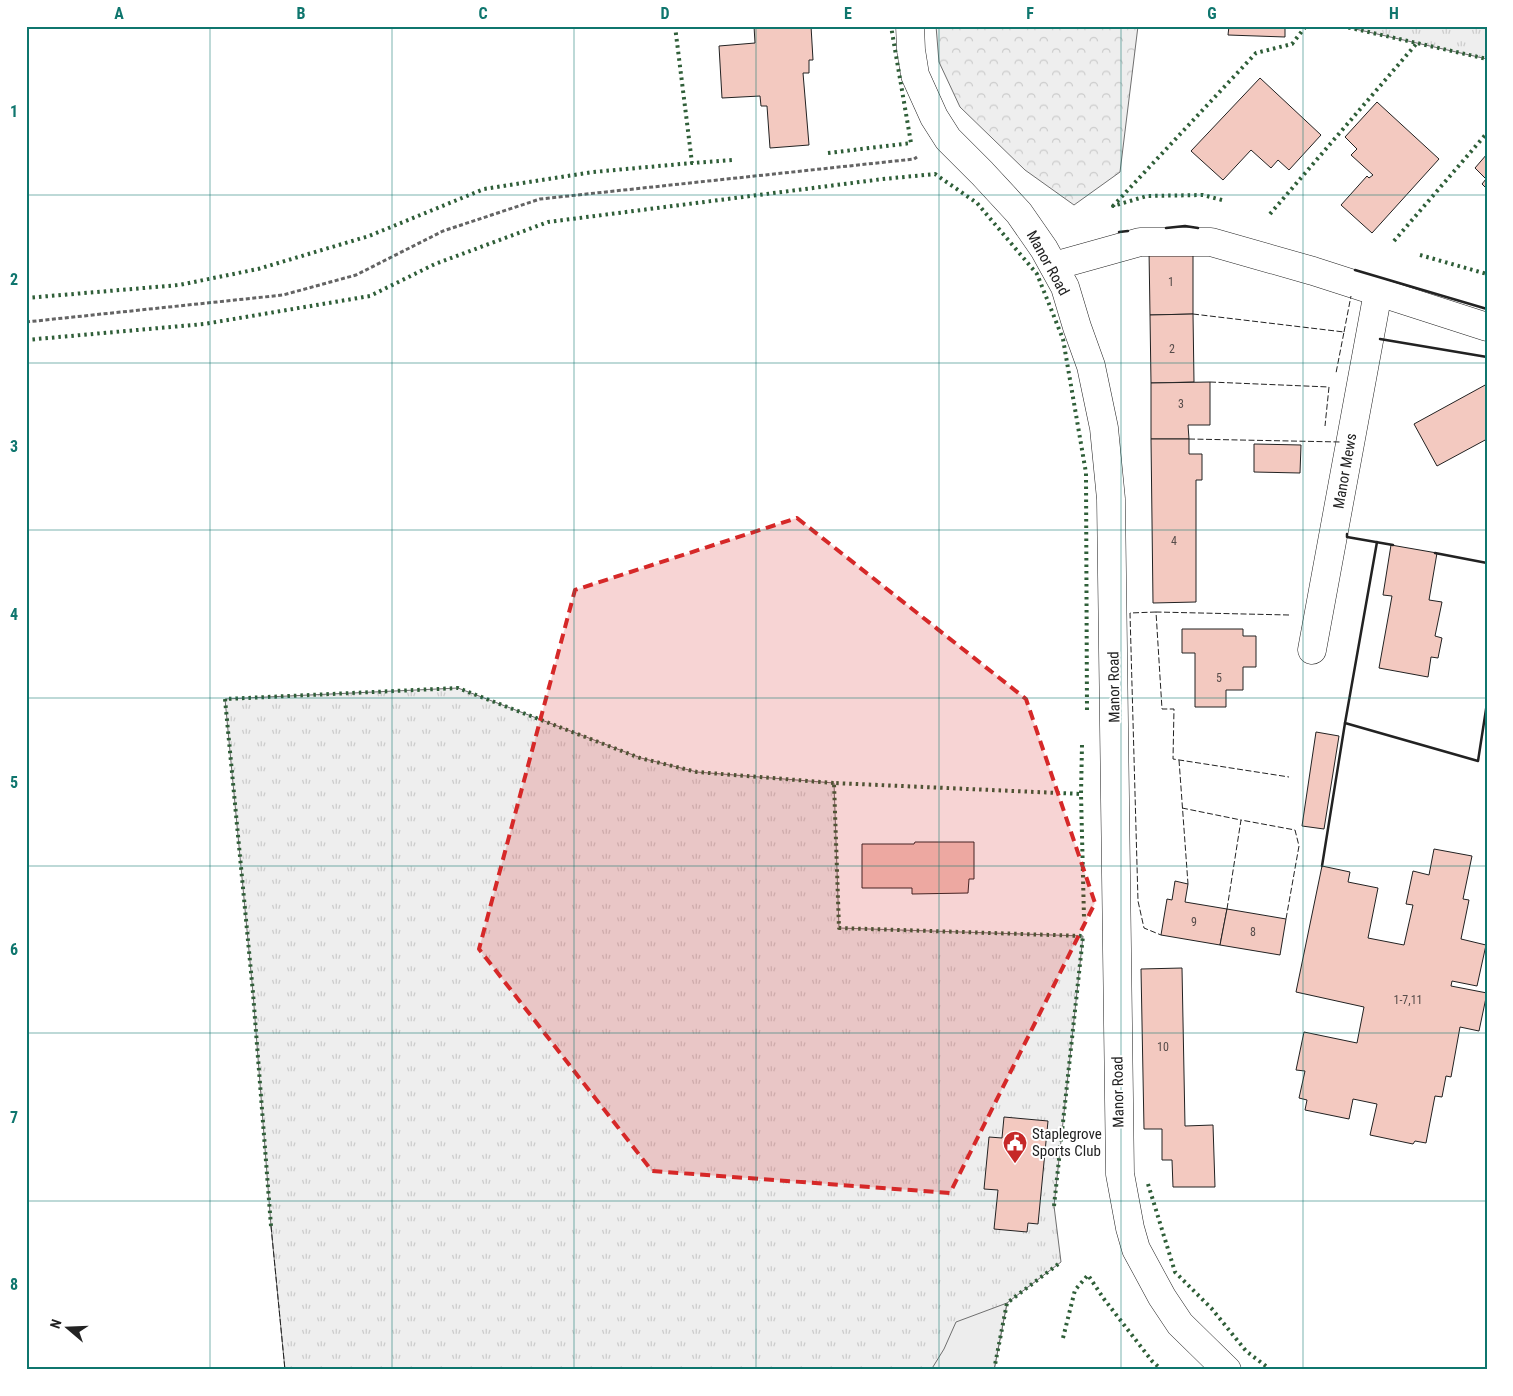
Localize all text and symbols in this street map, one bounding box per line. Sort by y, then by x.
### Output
text: A [114,4,124,23]
text: B [297,4,306,23]
text: C [478,4,488,23]
text: D [660,4,670,23]
text: E [844,4,852,23]
text: F [1026,4,1034,23]
text: G [1207,4,1217,23]
text: H [1389,4,1399,23]
text: 1 [10,102,18,121]
street label: Manor Road [1023,227,1073,299]
text: 2 [10,270,18,289]
house number: 1 [1168,275,1174,289]
house number: 2 [1169,342,1175,356]
house number: 3 [1178,397,1184,411]
street label: Manor Mews [1330,432,1361,510]
text: 3 [10,437,18,456]
house number: 4 [1171,534,1177,548]
text: 4 [10,605,18,624]
street label: Manor Road [1104,651,1124,723]
house number: 5 [1216,671,1222,685]
text: 5 [10,773,18,792]
house number: 9 [1191,915,1197,929]
house number: 8 [1250,925,1256,939]
text: 6 [10,940,18,959]
house number: 1-7,11 [1393,993,1423,1007]
house number: 10 [1157,1040,1169,1054]
street label: Manor Road [1108,1056,1128,1128]
text: 7 [10,1108,18,1127]
place label: Staplegrove Sports Club [1032,1125,1102,1160]
public building icon: Staplegrove Sports Club [1002,1130,1028,1164]
text: 8 [10,1275,18,1294]
north arrow [42,1304,92,1354]
text: N [47,1317,65,1330]

